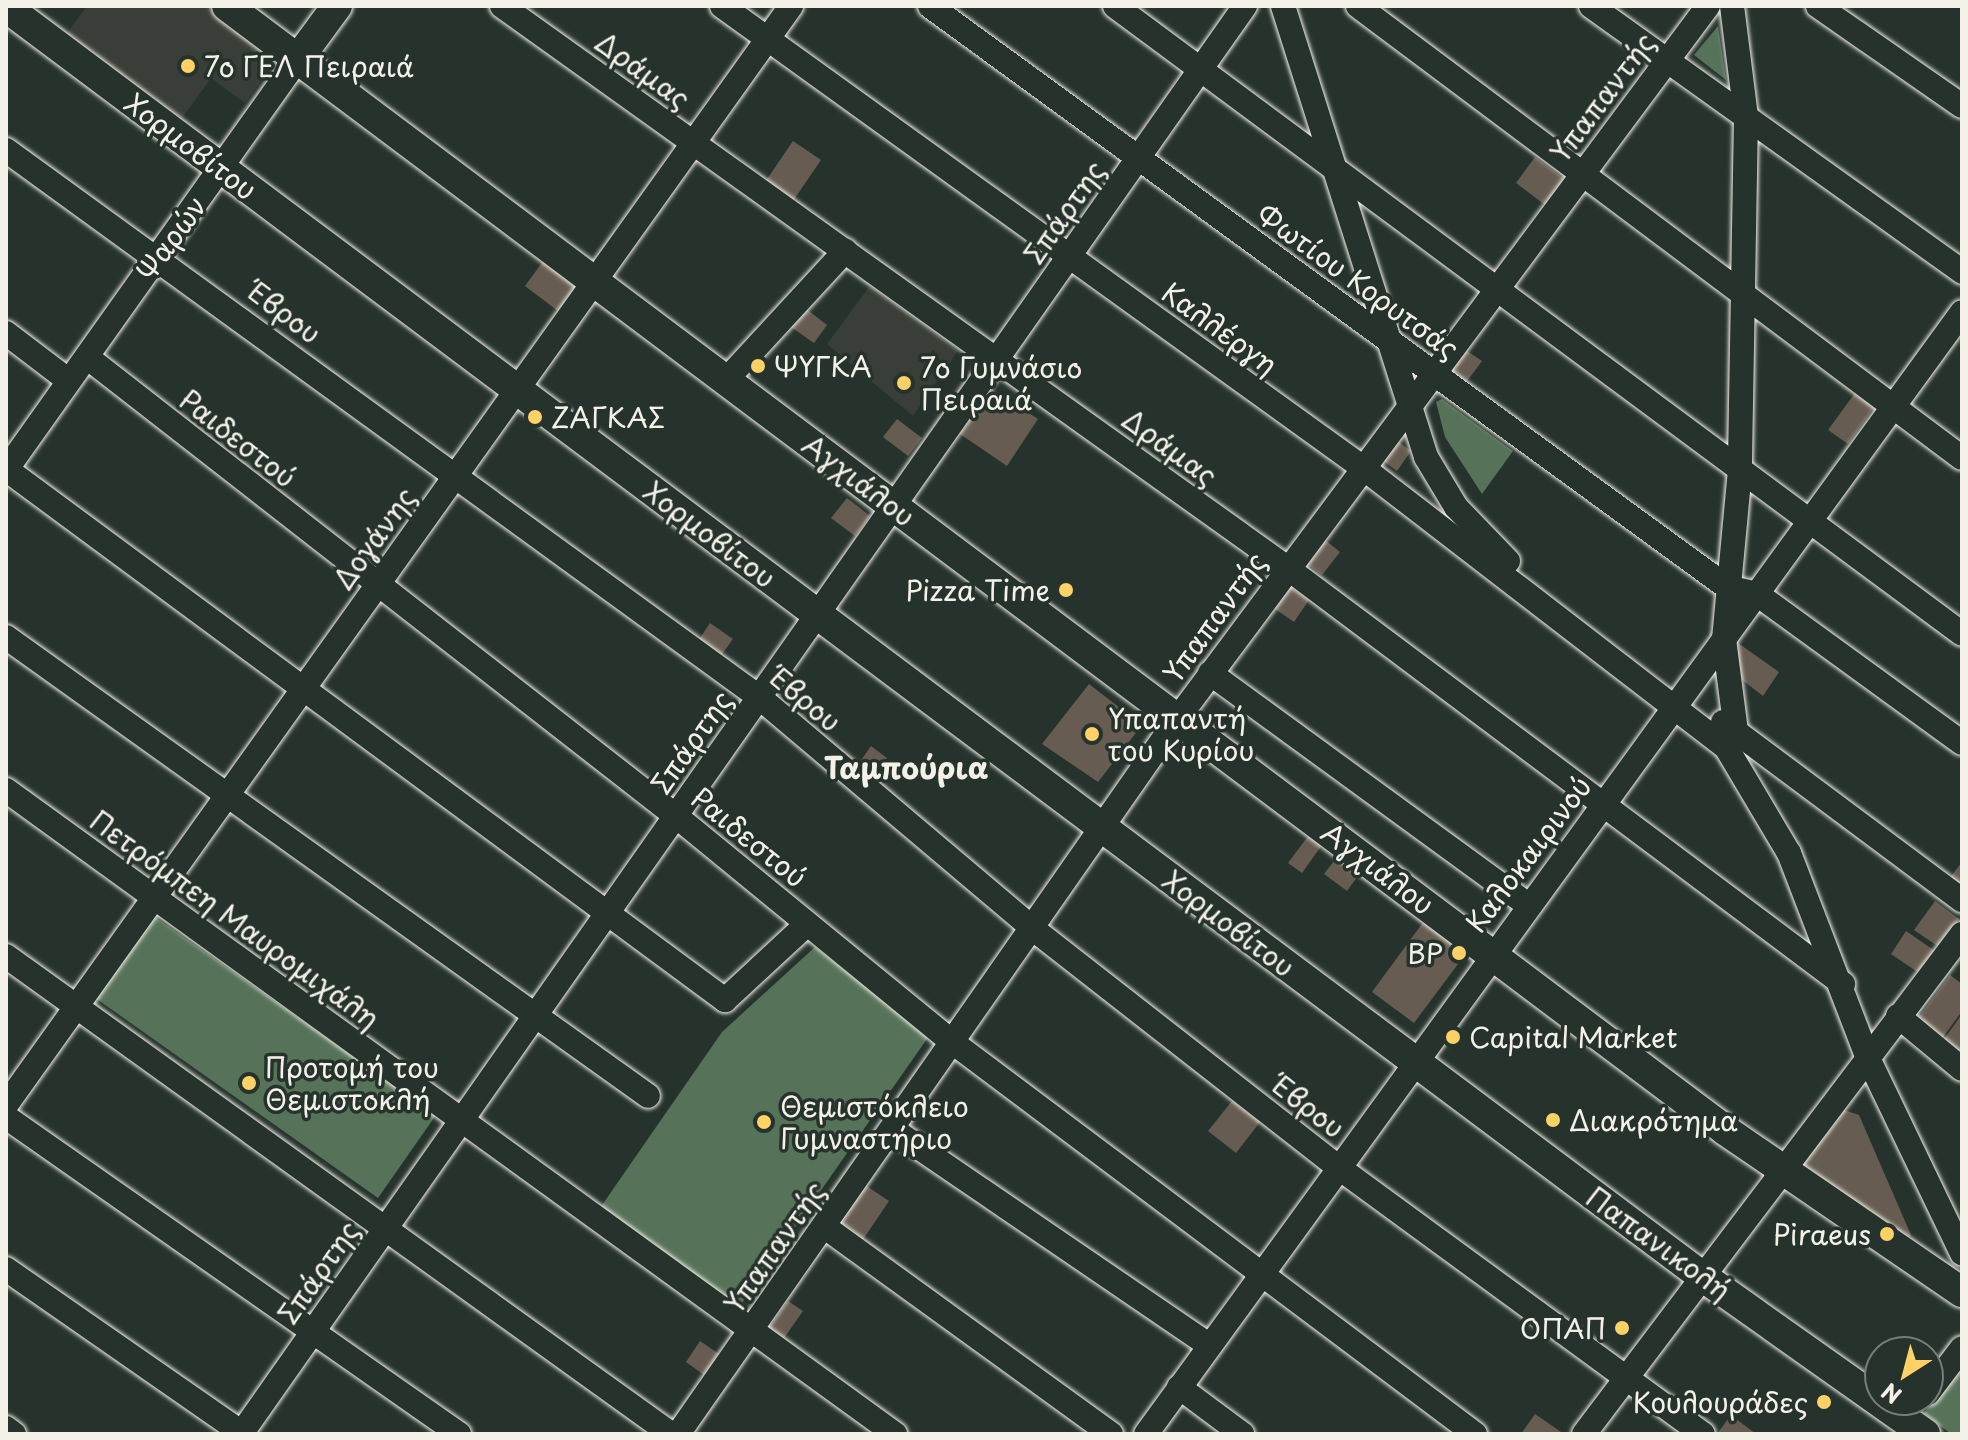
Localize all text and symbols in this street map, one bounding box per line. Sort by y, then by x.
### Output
street label: Δράμας [589,25,697,115]
street label: Υπαπαντής [1543,26,1661,168]
place label: 7ο ΓΕΛ Πειραιά [204,49,418,83]
marker: 7ο ΓΕΛ Πειραιά [179,57,197,75]
street label: Χορμοβίτου [119,86,263,206]
street label: Σπάρτης [1016,154,1112,270]
street label: Ψαρών [129,189,213,287]
street label: Φωτίου Κορυτσάς [1250,196,1466,366]
street label: Έβρου [242,274,328,350]
street label: Καλλέργη [1156,275,1284,381]
place label: ΨΥΓΚΑ [774,349,872,383]
place label: 7ο Γυμνάσιο Πειραιά [920,350,1083,416]
marker: ΨΥΓΚΑ [749,357,767,375]
marker: 7ο Γυμνάσιο Πειραιά [895,374,913,392]
street label: Ραιδεστού [173,382,303,494]
place label: ΖΑΓΚΑΣ [551,400,665,434]
street label: Δράμας [1116,402,1224,492]
marker: ΖΑΓΚΑΣ [526,408,544,426]
street label: Αγχιάλου [796,427,922,533]
street label: Χορμοβίτου [638,474,782,594]
street label: Δογάνης [326,481,422,595]
street label: Υπαπαντής [1156,545,1272,689]
place label: Pizza Time [906,573,1050,607]
marker: Pizza Time [1057,581,1075,599]
street label: Έβρου [764,660,848,738]
street label: Σπάρτης [643,684,739,800]
place label: Υπαπαντή του Κυρίου [1108,701,1255,767]
marker: Υπαπαντή του Κυρίου [1083,725,1101,743]
district label: Ταμπούρια [824,749,988,785]
street label: Καλοκαιρινού [1458,769,1598,939]
street label: Ραιδεστού [685,780,813,894]
street label: Πετρόμπεη Μαυρομιχάλη [83,802,387,1036]
street label: Αγχιάλου [1315,815,1441,921]
street label: Χορμοβίτου [1157,863,1301,983]
place label: BP [1407,936,1443,970]
marker: BP [1450,944,1468,962]
place label: Capital Market [1469,1020,1677,1054]
marker: Capital Market [1444,1028,1462,1046]
place label: Προτομή του Θεμιστοκλή [265,1050,440,1116]
street label: Έβρου [1266,1068,1352,1144]
marker: Προτομή του Θεμιστοκλή [240,1074,258,1092]
place label: Θεμιστόκλειο Γυμναστήριο [780,1089,969,1155]
place label: Διακρότημα [1569,1103,1738,1137]
marker: Διακρότημα [1544,1111,1562,1129]
marker: Θεμιστόκλειο Γυμναστήριο [755,1113,773,1131]
street label: Υπαπαντής [716,1175,832,1319]
street label: Παπανικολή [1580,1179,1738,1307]
street label: Σπάρτης [270,1214,366,1330]
place label: Piraeus [1773,1217,1871,1251]
marker: Piraeus [1878,1225,1896,1243]
place label: ΟΠΑΠ [1520,1311,1606,1345]
marker: ΟΠΑΠ [1613,1319,1631,1337]
north arrow [1864,1336,1944,1416]
text: N [1874,1376,1908,1413]
place label: Κουλουράδες [1633,1385,1808,1419]
marker: Κουλουράδες [1815,1393,1833,1411]

